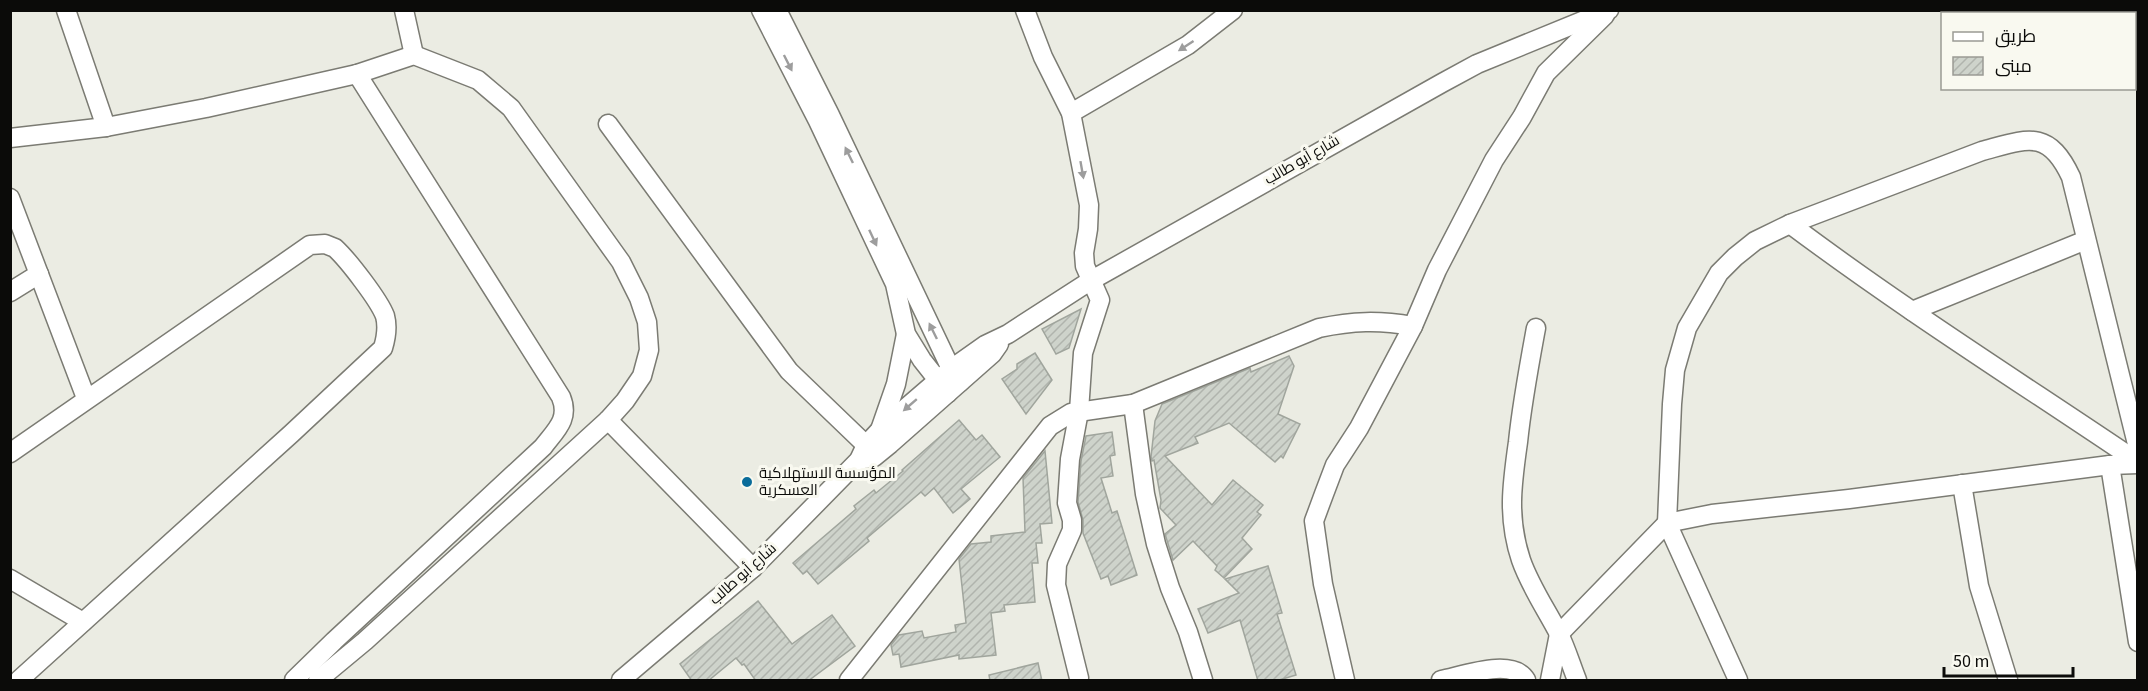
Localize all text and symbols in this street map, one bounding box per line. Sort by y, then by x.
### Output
legend [1941,12,2136,90]
text: طريق [1995,24,2036,49]
one-way arrow [1178,40,1195,51]
one-way arrow [783,54,793,71]
text: مبنى [1995,54,2032,79]
street label: شارع أبو طالب [1260,130,1344,190]
one-way arrow [844,146,853,163]
one-way arrow [1078,161,1087,180]
one-way arrow [868,230,877,247]
one-way arrow [928,322,937,339]
one-way arrow [903,398,918,411]
place label: المؤسسة الاستهلاكية العسكرية [759,463,896,501]
marker: المؤسسة الاستهلاكية العسكرية [740,475,754,489]
street label: شارع أبو طالب [705,538,781,610]
scale bar [1944,640,2073,678]
text: 50 m [1953,649,1989,674]

